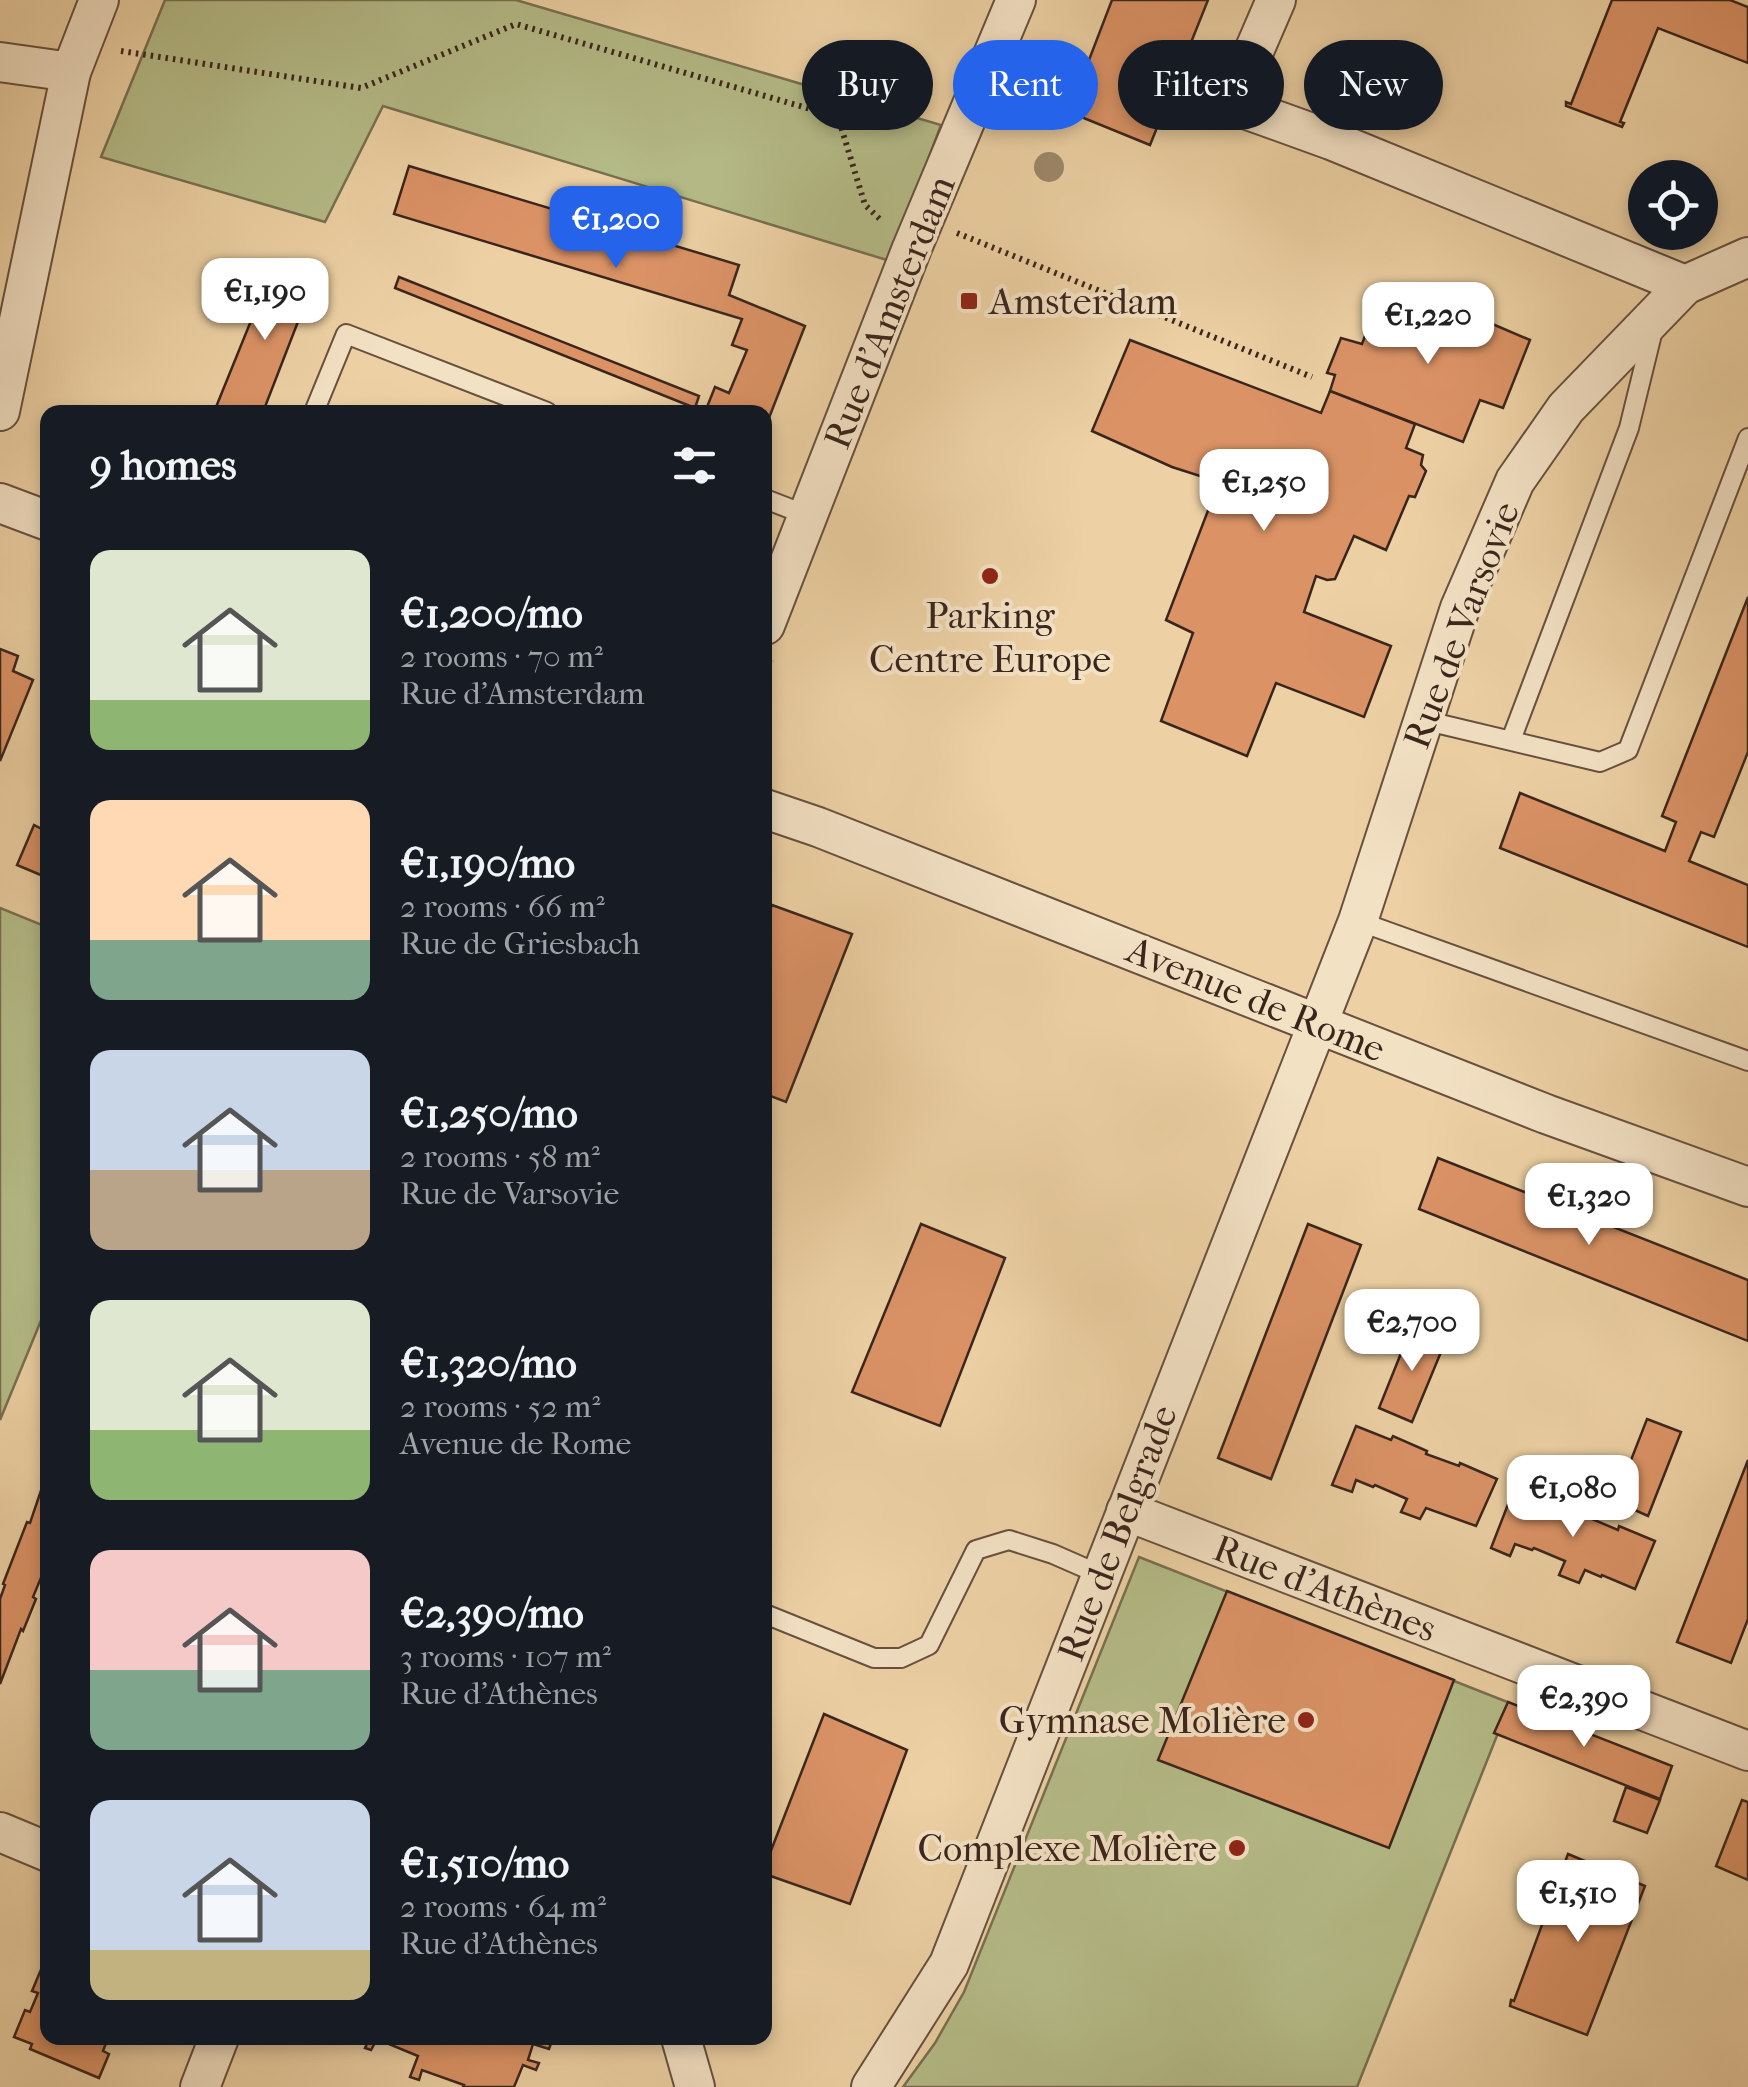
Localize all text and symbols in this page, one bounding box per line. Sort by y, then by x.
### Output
chip: Buy [802,40,933,130]
chip: Rent [953,40,1098,130]
chip: Filters [1118,40,1284,130]
chip: New [1304,40,1443,130]
map controls [1628,160,1718,250]
button: locate [1628,160,1718,250]
street label: Rue d'Amsterdam [814,169,965,455]
pin: €1,200 [535,186,697,271]
text: €1,200 [572,200,660,237]
pin: €1,190 [184,258,346,343]
text: €1,190 [224,272,306,309]
place label: Amsterdam [987,279,1178,324]
pin: €1,220 [1347,282,1509,367]
marker: Amsterdam [958,290,980,312]
text: €1,220 [1384,296,1472,333]
icon: filters [667,438,722,493]
text: 9 homes [90,441,237,490]
pin: €1,250 [1183,449,1345,534]
text: €1,250 [1222,463,1306,500]
street label: Rue de Varsovie [1394,496,1529,755]
marker: Parking Centre Europe [979,565,1001,587]
text: €1,200/mo [400,589,583,638]
icon: home [170,590,290,710]
place label: Parking Centre Europe [869,593,1111,682]
text: 2 rooms · 70 m² [400,638,603,675]
text: Rue d'Amsterdam [400,675,645,712]
text: €1,190/mo [400,839,575,888]
icon: home [170,840,290,960]
text: 2 rooms · 66 m² [400,888,605,925]
text: Rue de Griesbach [400,925,640,962]
street label: Avenue de Rome [1118,926,1392,1072]
text: €1,250/mo [400,1089,578,1138]
icon: home [170,1090,290,1210]
text: 2 rooms · 58 m² [400,1138,600,1175]
pin: €1,320 [1508,1163,1670,1248]
text: Rue de Varsovie [400,1175,619,1212]
text: €1,320 [1547,1177,1631,1214]
pin: €2,700 [1331,1289,1493,1374]
text: €2,700 [1367,1303,1457,1340]
text: €1,320/mo [400,1339,577,1388]
icon: home [170,1340,290,1460]
text: 2 rooms · 52 m² [400,1388,600,1425]
street label: Rue de Belgrade [1048,1399,1187,1667]
text: Avenue de Rome [400,1425,631,1462]
pin: €1,080 [1492,1455,1654,1540]
text: €1,080 [1529,1469,1617,1506]
street label: Rue d'Athènes [1207,1525,1443,1652]
text: €2,390/mo [400,1589,584,1638]
icon: home [170,1590,290,1710]
text: 3 rooms · 107 m² [400,1638,611,1675]
pin: €2,390 [1503,1665,1665,1750]
text: Rue d'Athènes [400,1675,598,1712]
text: €2,390 [1539,1679,1629,1716]
place label: Gymnase Molière [999,1698,1286,1743]
marker: Gymnase Molière [1295,1709,1317,1731]
place label: Complexe Molière [918,1826,1217,1871]
marker: Complexe Molière [1226,1837,1248,1859]
text: €1,510/mo [400,1839,569,1888]
icon: home [170,1840,290,1960]
pin: €1,510 [1497,1860,1659,1945]
text: €1,510 [1539,1874,1617,1911]
text: 2 rooms · 64 m² [400,1888,606,1925]
text: Rue d'Athènes [400,1925,598,1962]

